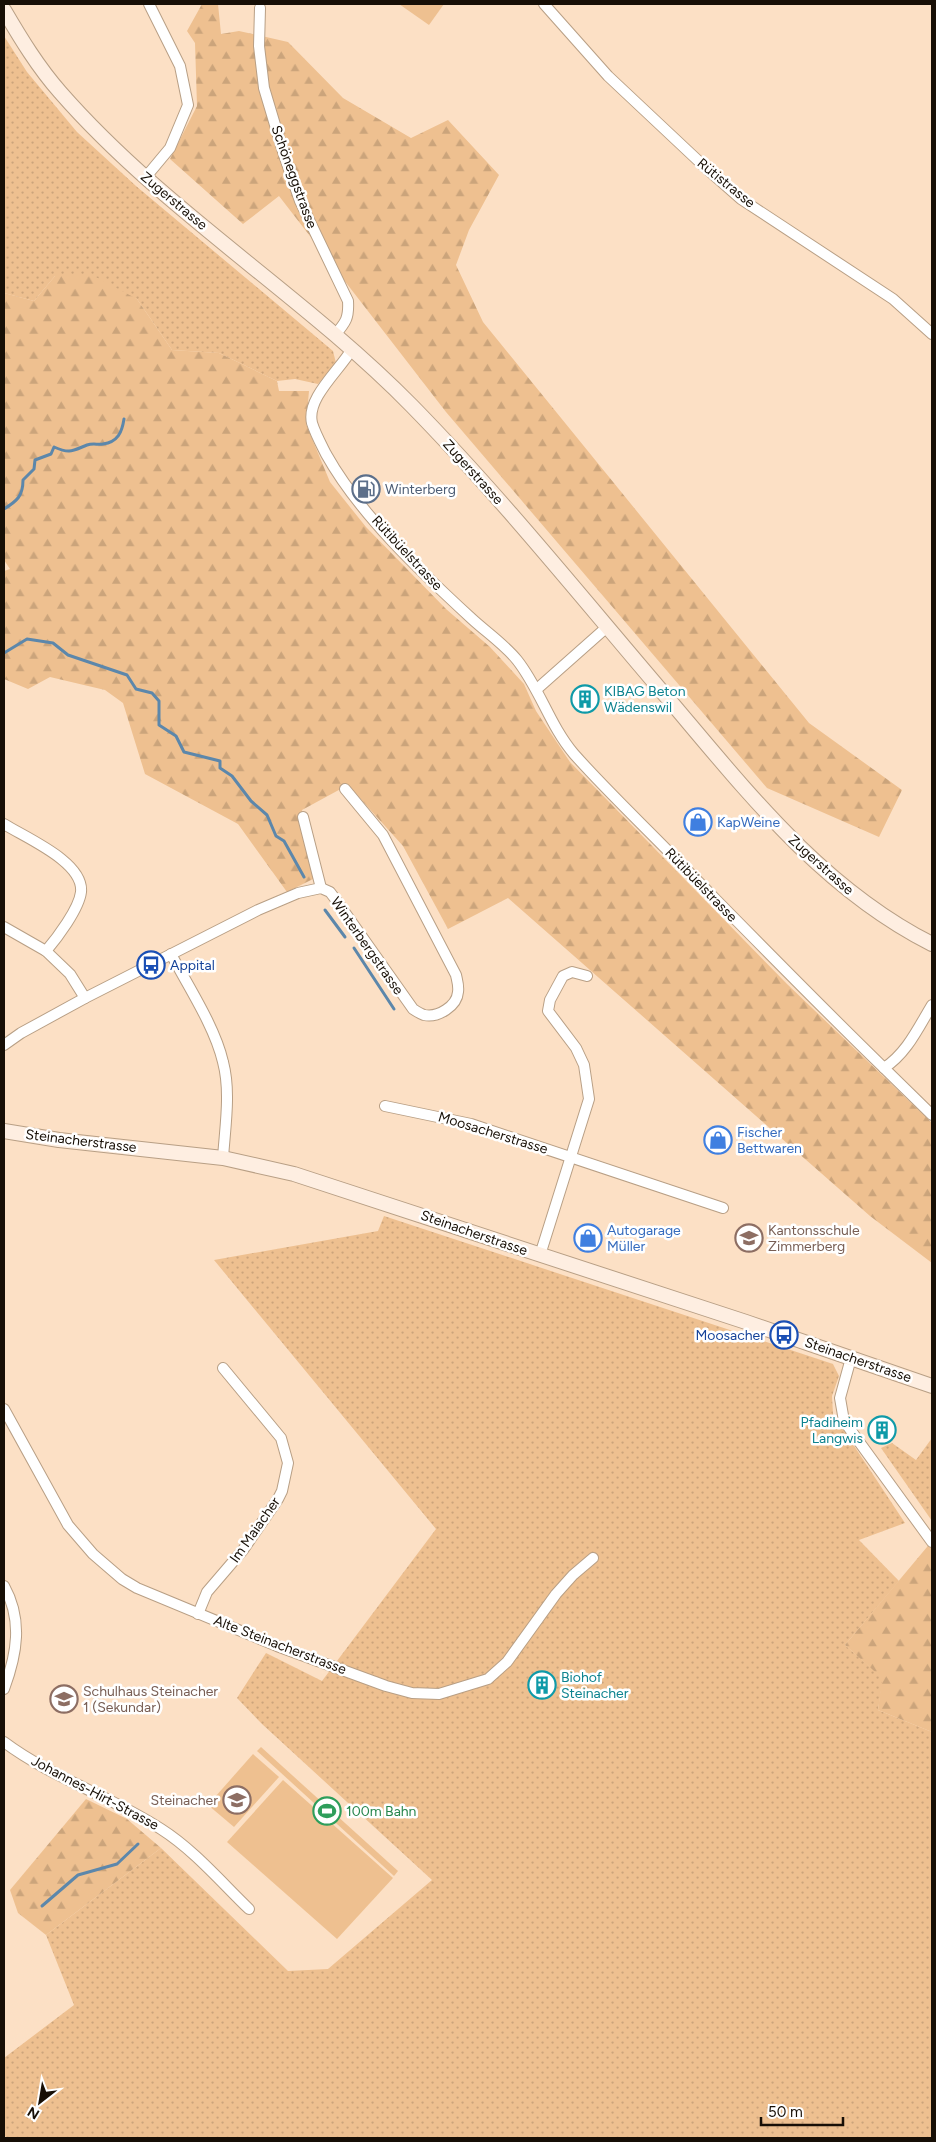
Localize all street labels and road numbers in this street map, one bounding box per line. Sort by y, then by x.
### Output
street label: Schöneggstrasse [267,123,321,231]
street label: Rütistrasse [694,155,759,212]
street label: Zugerstrasse [137,168,211,234]
street label: Zugerstrasse [439,436,507,508]
street label: Rütibüelstrasse [368,512,446,594]
street label: Zugerstrasse [785,831,857,899]
street label: Rütibüelstrasse [661,844,741,926]
street label: Winterbergstrasse [327,894,407,998]
street label: Moosacherstrasse [436,1108,550,1158]
street label: Steinacherstrasse [24,1126,138,1156]
street label: Steinacherstrasse [418,1207,530,1259]
street label: Steinacherstrasse [802,1334,914,1386]
street label: Im Maiacher [226,1494,284,1566]
street label: Alte Steinacherstrasse [211,1612,349,1678]
street label: Johannes-Hirt-Strasse [28,1752,162,1834]

